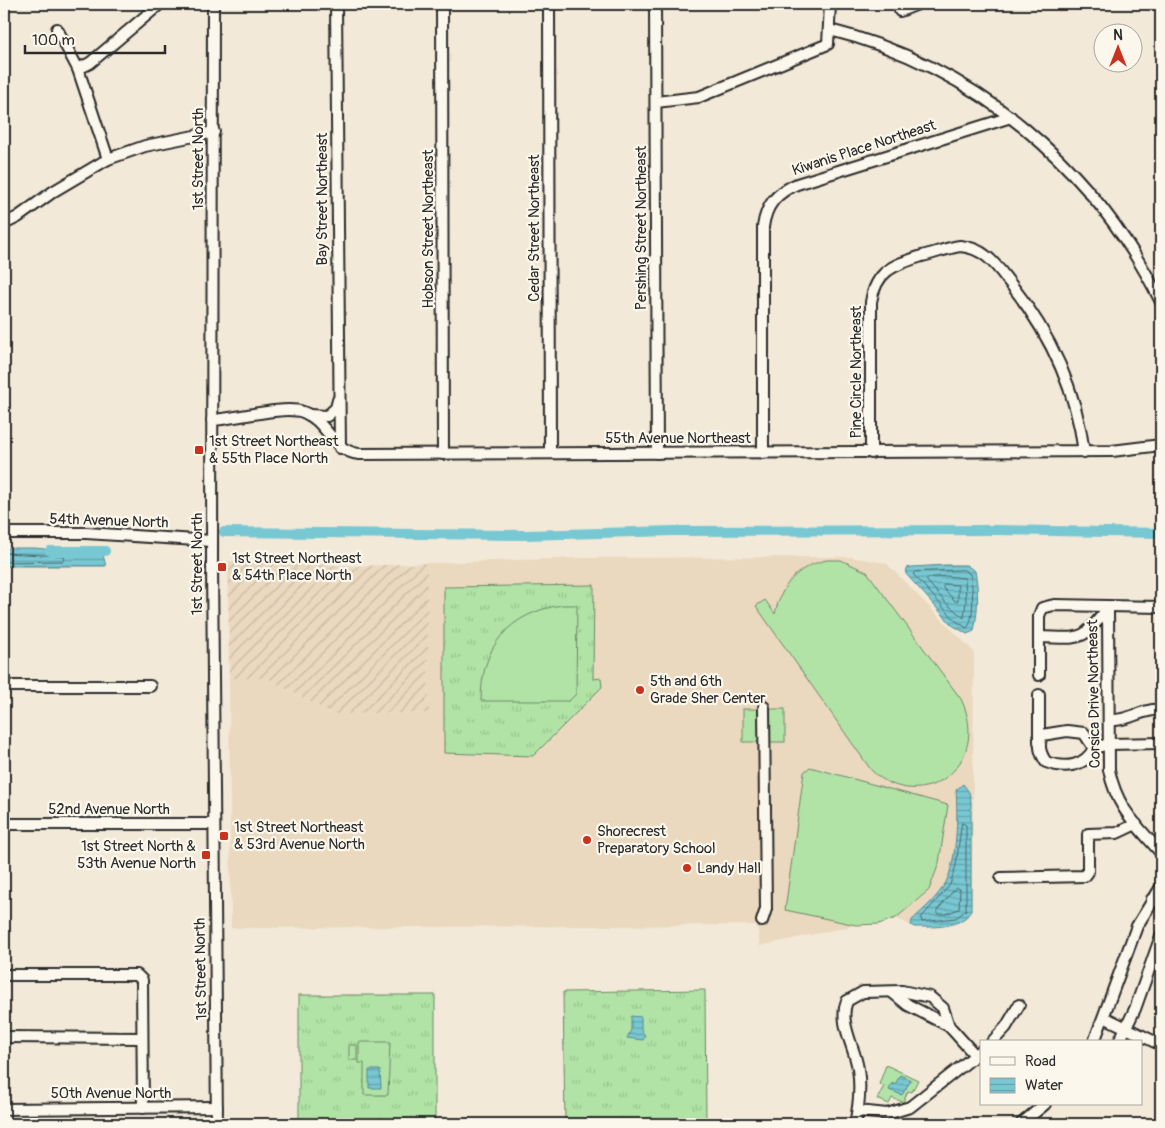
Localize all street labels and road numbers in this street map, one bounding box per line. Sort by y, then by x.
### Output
street label: 1st Street North [189,108,208,210]
street label: Kiwanis Place Northeast [790,115,939,180]
street label: Bay Street Northeast [313,132,332,265]
street label: Pershing Street Northeast [632,145,651,310]
street label: Hobson Street Northeast [419,149,438,308]
street label: Cedar Street Northeast [525,153,544,302]
street label: Pine Circle Northeast [847,305,866,438]
street label: 55th Avenue Northeast [605,429,752,448]
street label: 54th Avenue North [49,509,169,533]
street label: 1st Street North [188,513,207,615]
street label: Corsica Drive Northeast [1083,618,1105,769]
street label: 52nd Avenue North [48,800,170,819]
street label: 1st Street North [191,918,211,1020]
street label: 50th Avenue North [51,1084,171,1103]

